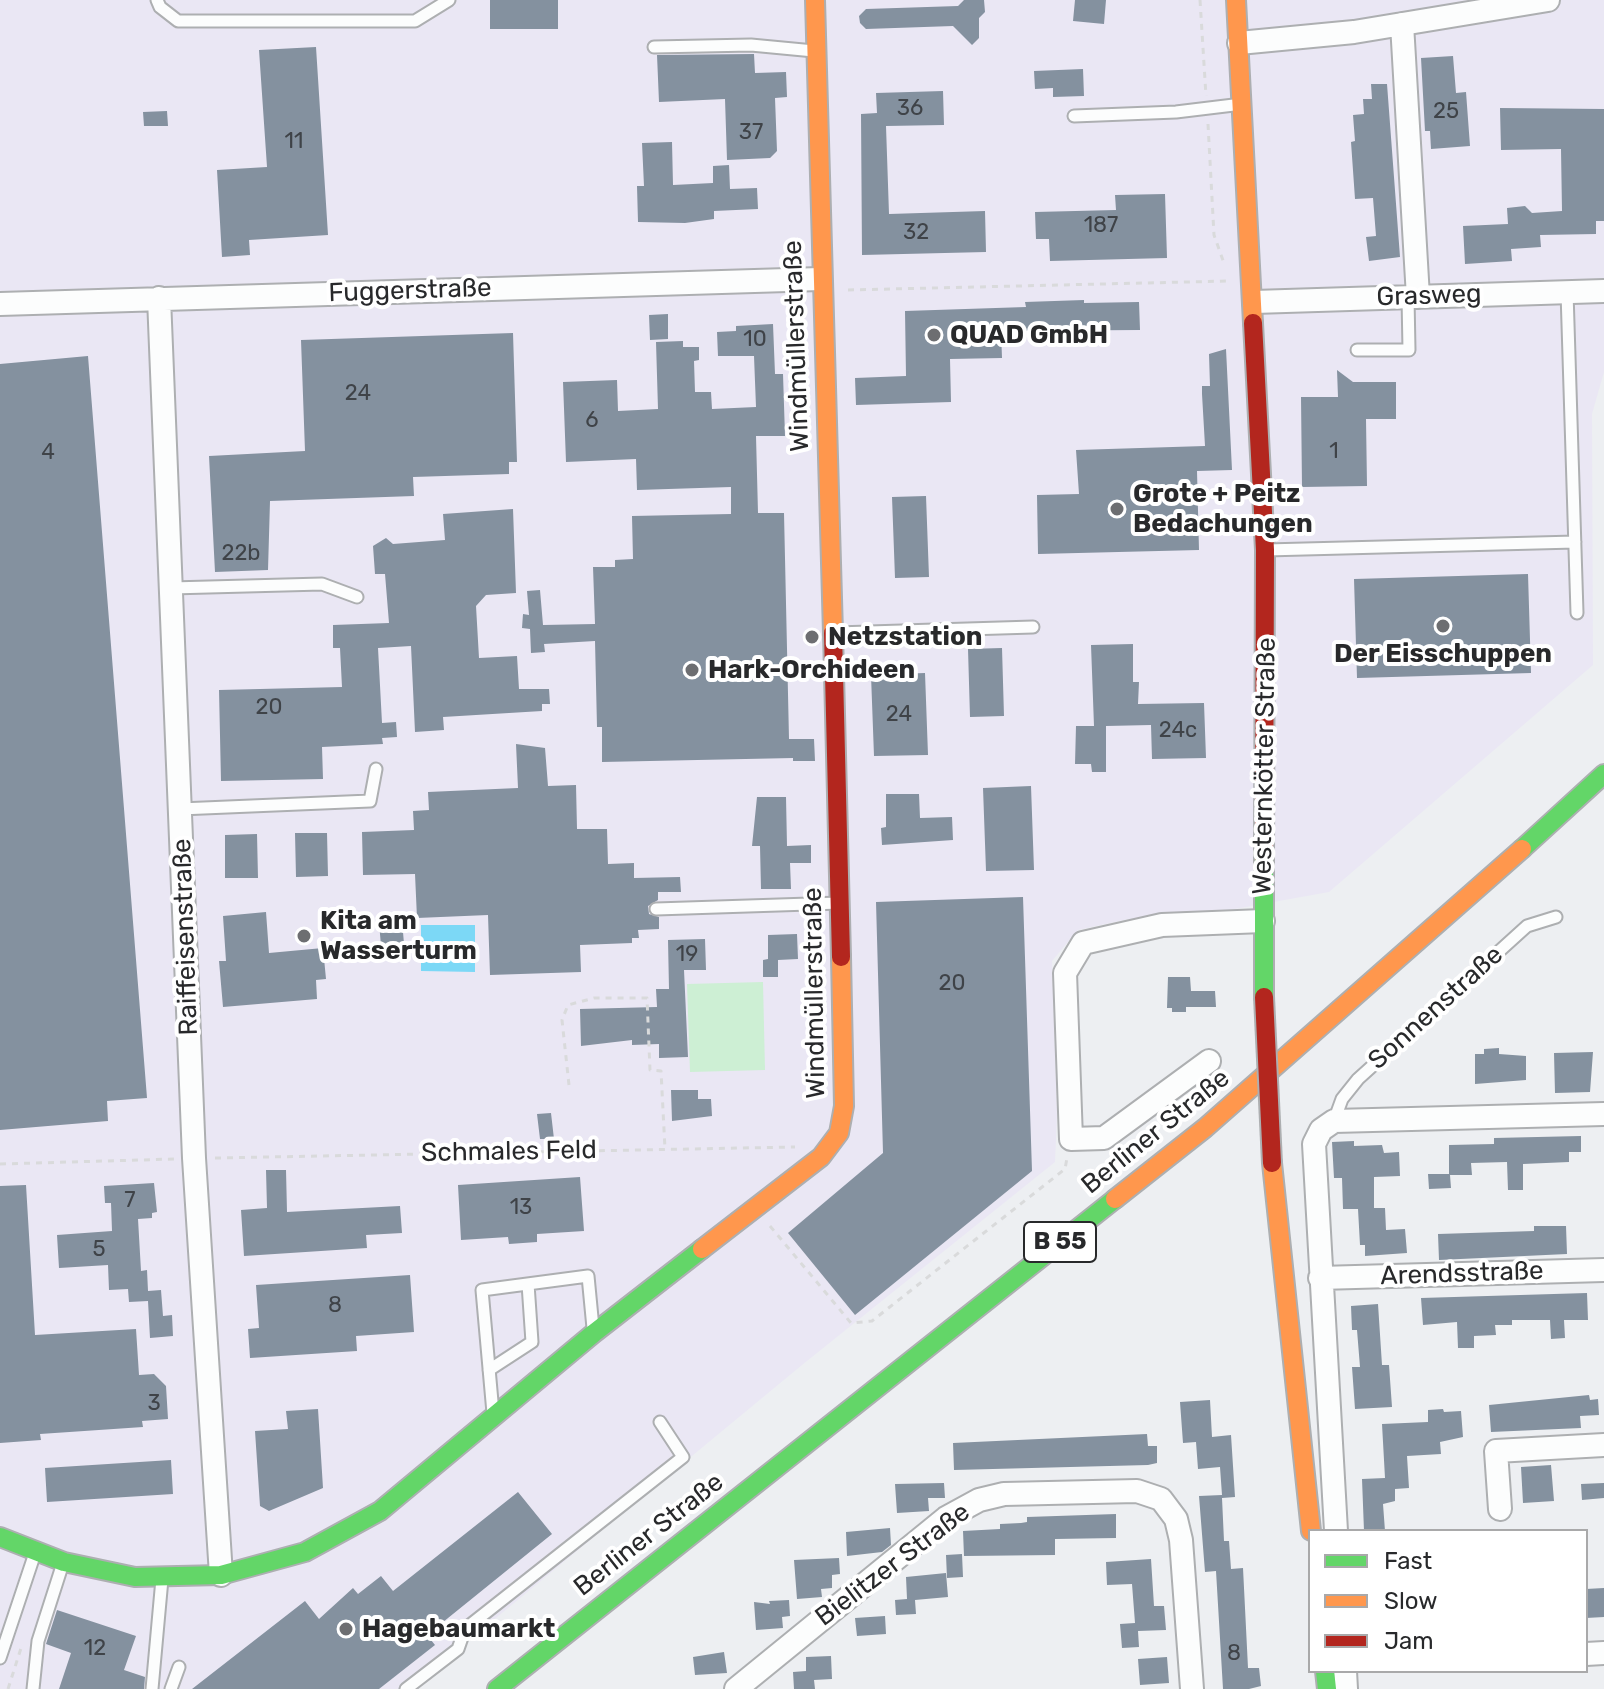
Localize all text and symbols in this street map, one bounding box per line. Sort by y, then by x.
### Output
house number: 36 [897,96,923,122]
house number: 25 [1433,99,1459,125]
house number: 37 [739,120,763,146]
house number: 11 [285,129,303,155]
house number: 187 [1084,213,1118,239]
house number: 32 [903,220,929,246]
street label: Windmüllerstraße [778,240,816,452]
street label: Fuggerstraße [328,273,492,309]
street label: Grasweg [1376,279,1482,313]
place label: QUAD GmbH [950,319,1108,351]
marker: QUAD GmbH [925,326,943,344]
house number: 10 [743,327,767,353]
house number: 24 [345,381,371,407]
house number: 6 [585,408,599,434]
house number: 1 [1329,439,1339,465]
house number: 4 [41,440,55,466]
place label: Grote + Peitz Bedachungen [1133,478,1313,540]
marker: Grote + Peitz Bedachungen [1108,500,1126,518]
house number: 22b [222,541,260,567]
marker: Der Eisschuppen [1434,617,1452,635]
place label: Netzstation [828,621,982,653]
marker: Netzstation [803,628,821,646]
street label: Westernkötter Straße [1247,637,1283,895]
place label: Der Eisschuppen [1334,638,1552,670]
place label: Hark-Orchideen [708,654,915,686]
marker: Hark-Orchideen [683,661,701,679]
house number: 20 [256,695,282,721]
house number: 24 [886,702,912,728]
house number: 24c [1159,718,1197,744]
street label: Raiffeisenstraße [167,838,205,1036]
street label: Windmüllerstraße [798,887,832,1099]
place label: Kita am Wasserturm [320,905,477,966]
marker: Kita am Wasserturm [295,927,313,945]
street label: Sonnenstraße [1362,939,1510,1077]
house number: 19 [676,942,698,968]
house number: 20 [939,971,965,997]
street label: Berliner Straße [1076,1063,1236,1201]
street label: Schmales Feld [421,1135,597,1169]
house number: 7 [124,1188,136,1214]
house number: 13 [510,1195,532,1221]
road number: B 55 [1024,1222,1096,1262]
house number: 5 [92,1237,106,1263]
street label: Arendsstraße [1380,1256,1544,1292]
house number: 8 [328,1293,342,1319]
house number: 3 [147,1391,161,1417]
street label: Berliner Straße [568,1467,730,1603]
street label: Bielitzer Straße [810,1497,976,1633]
legend [1308,1529,1588,1673]
text: Fast [1384,1547,1432,1575]
text: Slow [1384,1587,1437,1615]
place label: Hagebaumarkt [362,1613,555,1645]
marker: Hagebaumarkt [337,1620,355,1638]
text: Jam [1384,1627,1434,1655]
house number: 12 [84,1636,106,1662]
house number: 8 [1227,1641,1241,1667]

